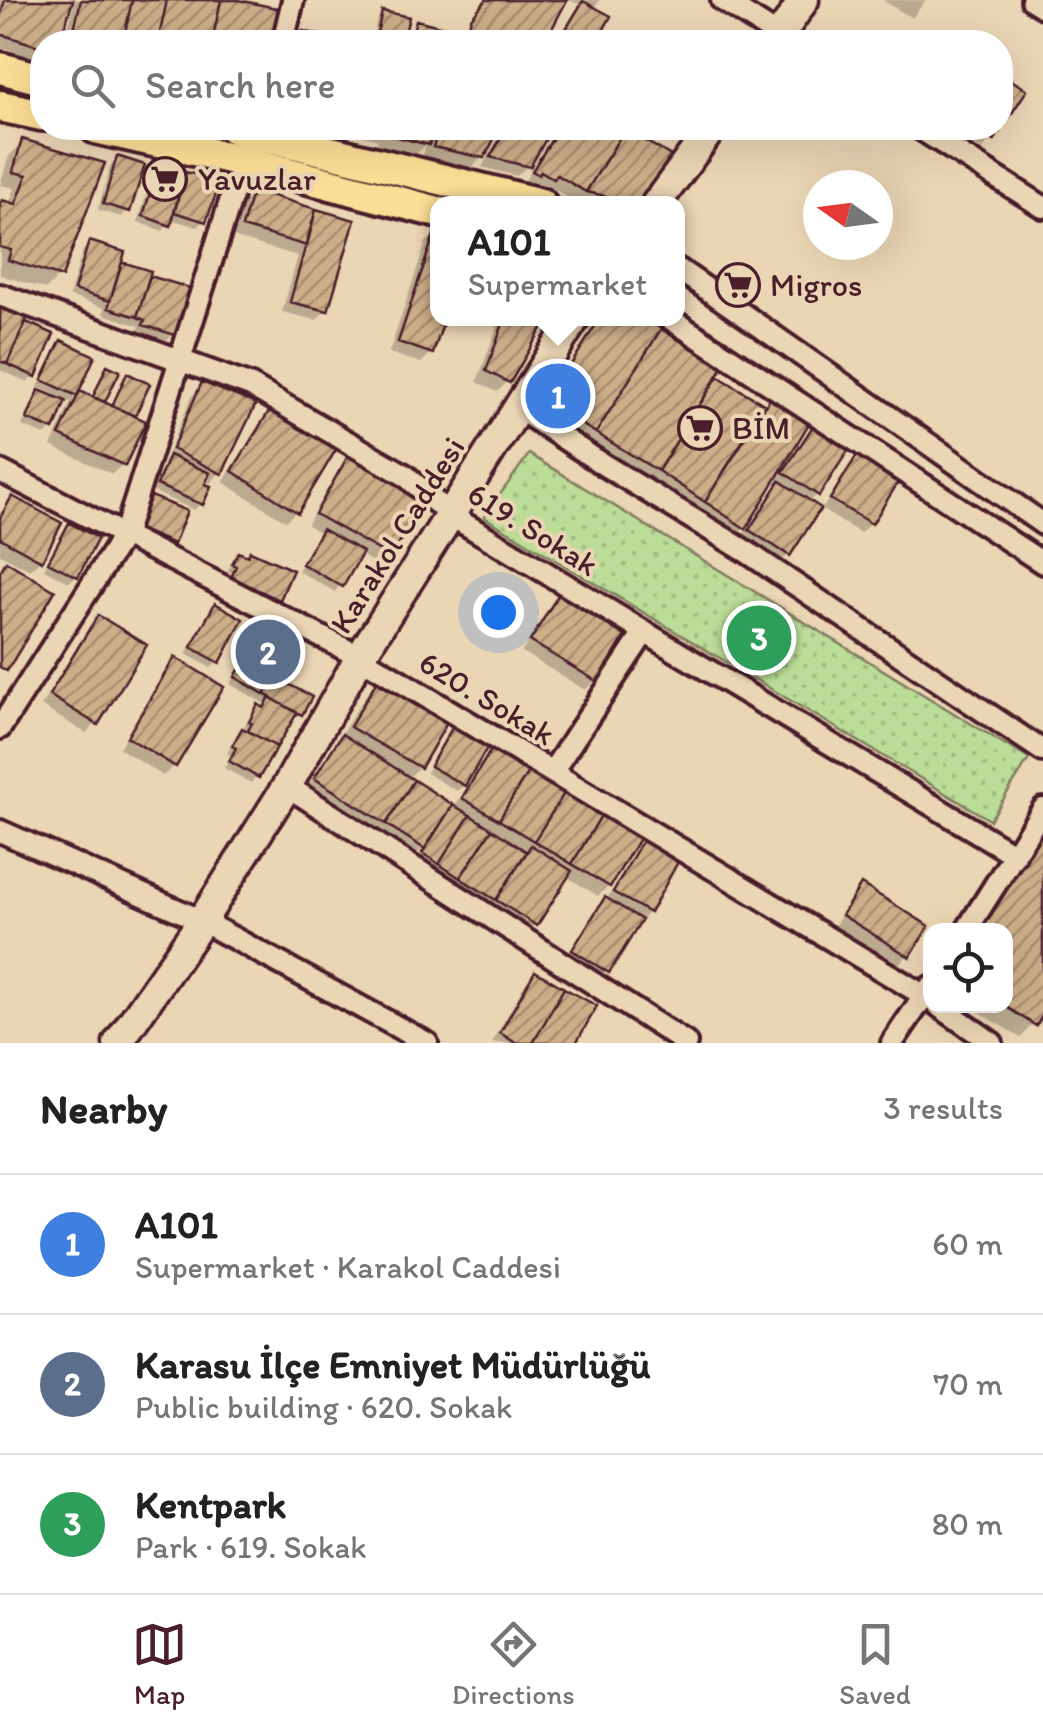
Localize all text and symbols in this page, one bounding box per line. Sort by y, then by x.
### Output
search box [30,30,1013,140]
icon: search [65,58,120,113]
text: Search here [145,62,336,108]
supermarket icon: Yavuzlar [142,156,188,202]
place label: Yavuzlar [198,160,316,198]
north arrow [803,170,893,260]
popup [430,196,685,326]
text: A101 [468,219,551,265]
supermarket icon: Migros [715,262,761,308]
text: Supermarket [468,265,647,303]
place label: Migros [770,266,862,304]
pin: 1 [526,358,590,434]
supermarket icon: BİM [677,405,723,451]
place label: BİM [732,409,790,447]
street label: Karakol Caddesi [321,430,473,640]
street label: 619. Sokak [461,474,605,584]
your location [473,587,524,638]
pin: 3 [726,600,792,676]
pin: 2 [236,614,300,690]
street label: 620. Sokak [412,643,562,753]
map controls [923,923,1013,1013]
button: locate [923,923,1013,1013]
text: Nearby [40,1083,167,1134]
text: 3 results [883,1089,1003,1127]
text: A101 [135,1202,218,1248]
text: 1 [65,1225,80,1263]
text: 60 m [932,1225,1003,1263]
text: Supermarket · Karakol Caddesi [135,1248,561,1286]
text: Karasu İlçe Emniyet Müdürlüğü [135,1342,651,1388]
text: 2 [64,1365,81,1403]
text: 70 m [933,1365,1003,1403]
text: Public building · 620. Sokak [135,1388,512,1426]
text: Kentpark [135,1482,286,1528]
text: 3 [64,1505,81,1543]
text: 80 m [932,1505,1003,1543]
text: Park · 619. Sokak [135,1528,367,1566]
tab: Map [132,1617,187,1711]
tab: Directions [452,1617,575,1711]
tab: Saved [839,1617,911,1711]

